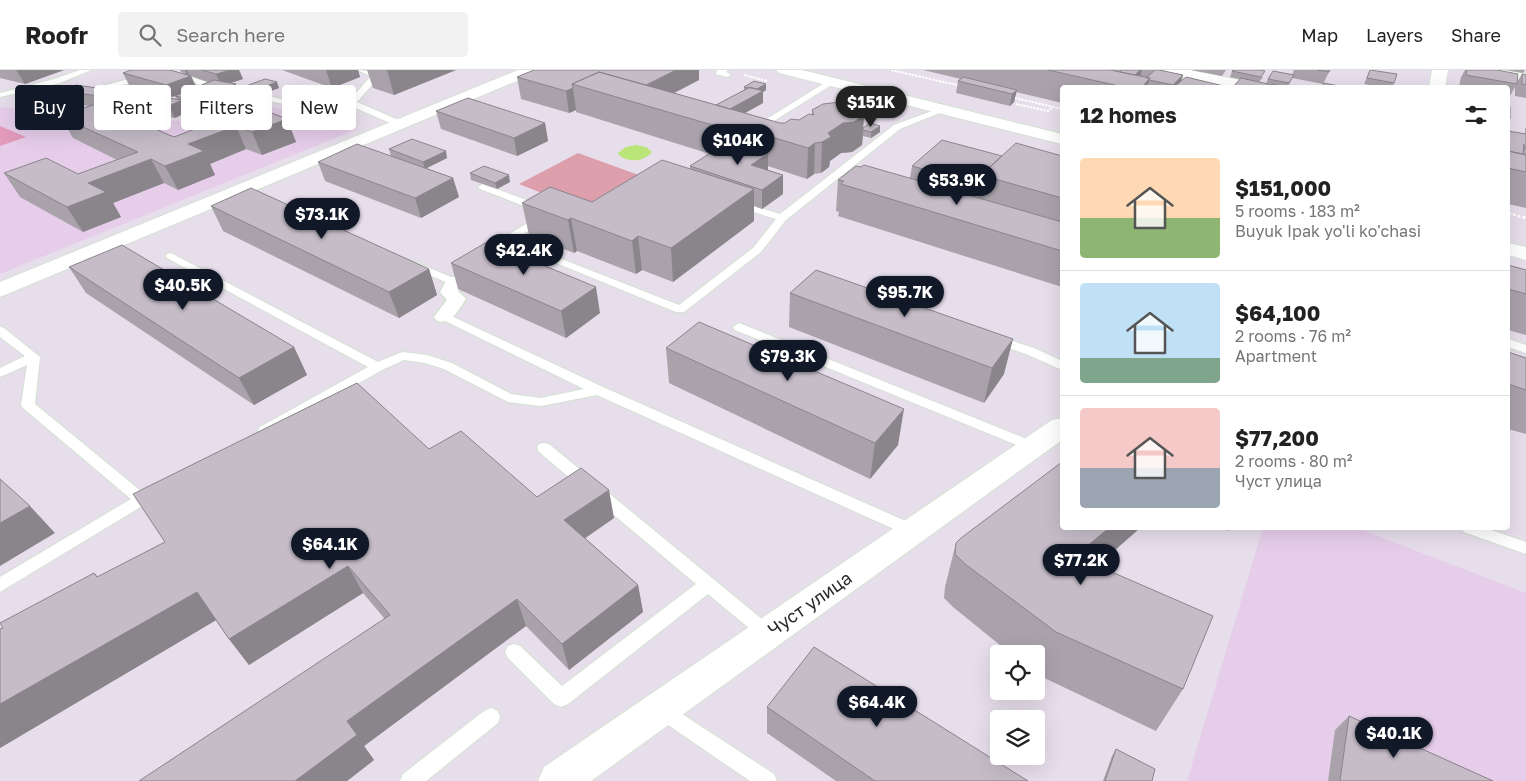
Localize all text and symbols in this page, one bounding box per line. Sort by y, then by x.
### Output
search box [118,12,468,57]
text: Roofr [25,20,88,49]
icon: search [136,21,164,49]
text: Search here [176,23,285,46]
text: Map [1301,24,1338,46]
text: Layers [1366,24,1423,46]
text: Share [1451,24,1501,46]
chip: Buy [15,85,84,130]
chip: Rent [94,85,171,130]
chip: Filters [181,85,272,130]
chip: New [282,85,356,130]
pin: $151K [836,85,906,128]
text: $151K [847,92,895,112]
icon: filters [1462,101,1490,129]
text: 12 homes [1080,102,1177,128]
pin: $104K [703,124,773,166]
text: $104K [713,130,763,150]
pin: $53.9K [916,164,998,206]
text: $53.9K [928,170,986,190]
text: $151,000 [1235,175,1331,201]
icon: home [1120,178,1180,238]
pin: $73.1K [281,198,363,240]
text: 5 rooms · 183 m² [1235,201,1360,221]
text: $73.1K [295,204,349,224]
text: Buyuk Ipak yo'li ko'chasi [1235,221,1421,241]
pin: $42.4K [483,234,565,276]
text: $42.4K [495,240,553,260]
pin: $40.5K [142,268,224,311]
text: $40.5K [154,275,212,295]
pin: $95.7K [864,276,946,318]
text: $95.7K [877,282,933,302]
text: $64,100 [1235,300,1320,326]
icon: home [1120,303,1180,363]
text: 2 rooms · 76 m² [1235,326,1351,346]
pin: $79.3K [747,340,829,382]
text: $79.3K [760,346,816,366]
text: Apartment [1235,346,1317,366]
text: $77,200 [1235,425,1319,451]
icon: home [1120,428,1180,488]
text: 2 rooms · 80 m² [1235,451,1353,471]
text: Чуст улица [1235,471,1322,491]
pin: $64.1K [289,528,371,570]
text: $64.1K [302,534,358,554]
pin: $77.2K [1040,544,1122,586]
text: $77.2K [1054,550,1108,570]
street label: Чуст улица [763,566,856,640]
map controls [990,645,1045,765]
button: locate [990,645,1045,700]
pin: $64.4K [836,686,918,728]
text: $64.4K [848,692,906,712]
button: layers [990,710,1045,765]
pin: $40.1K [1353,716,1435,759]
text: $40.1K [1366,723,1422,743]

